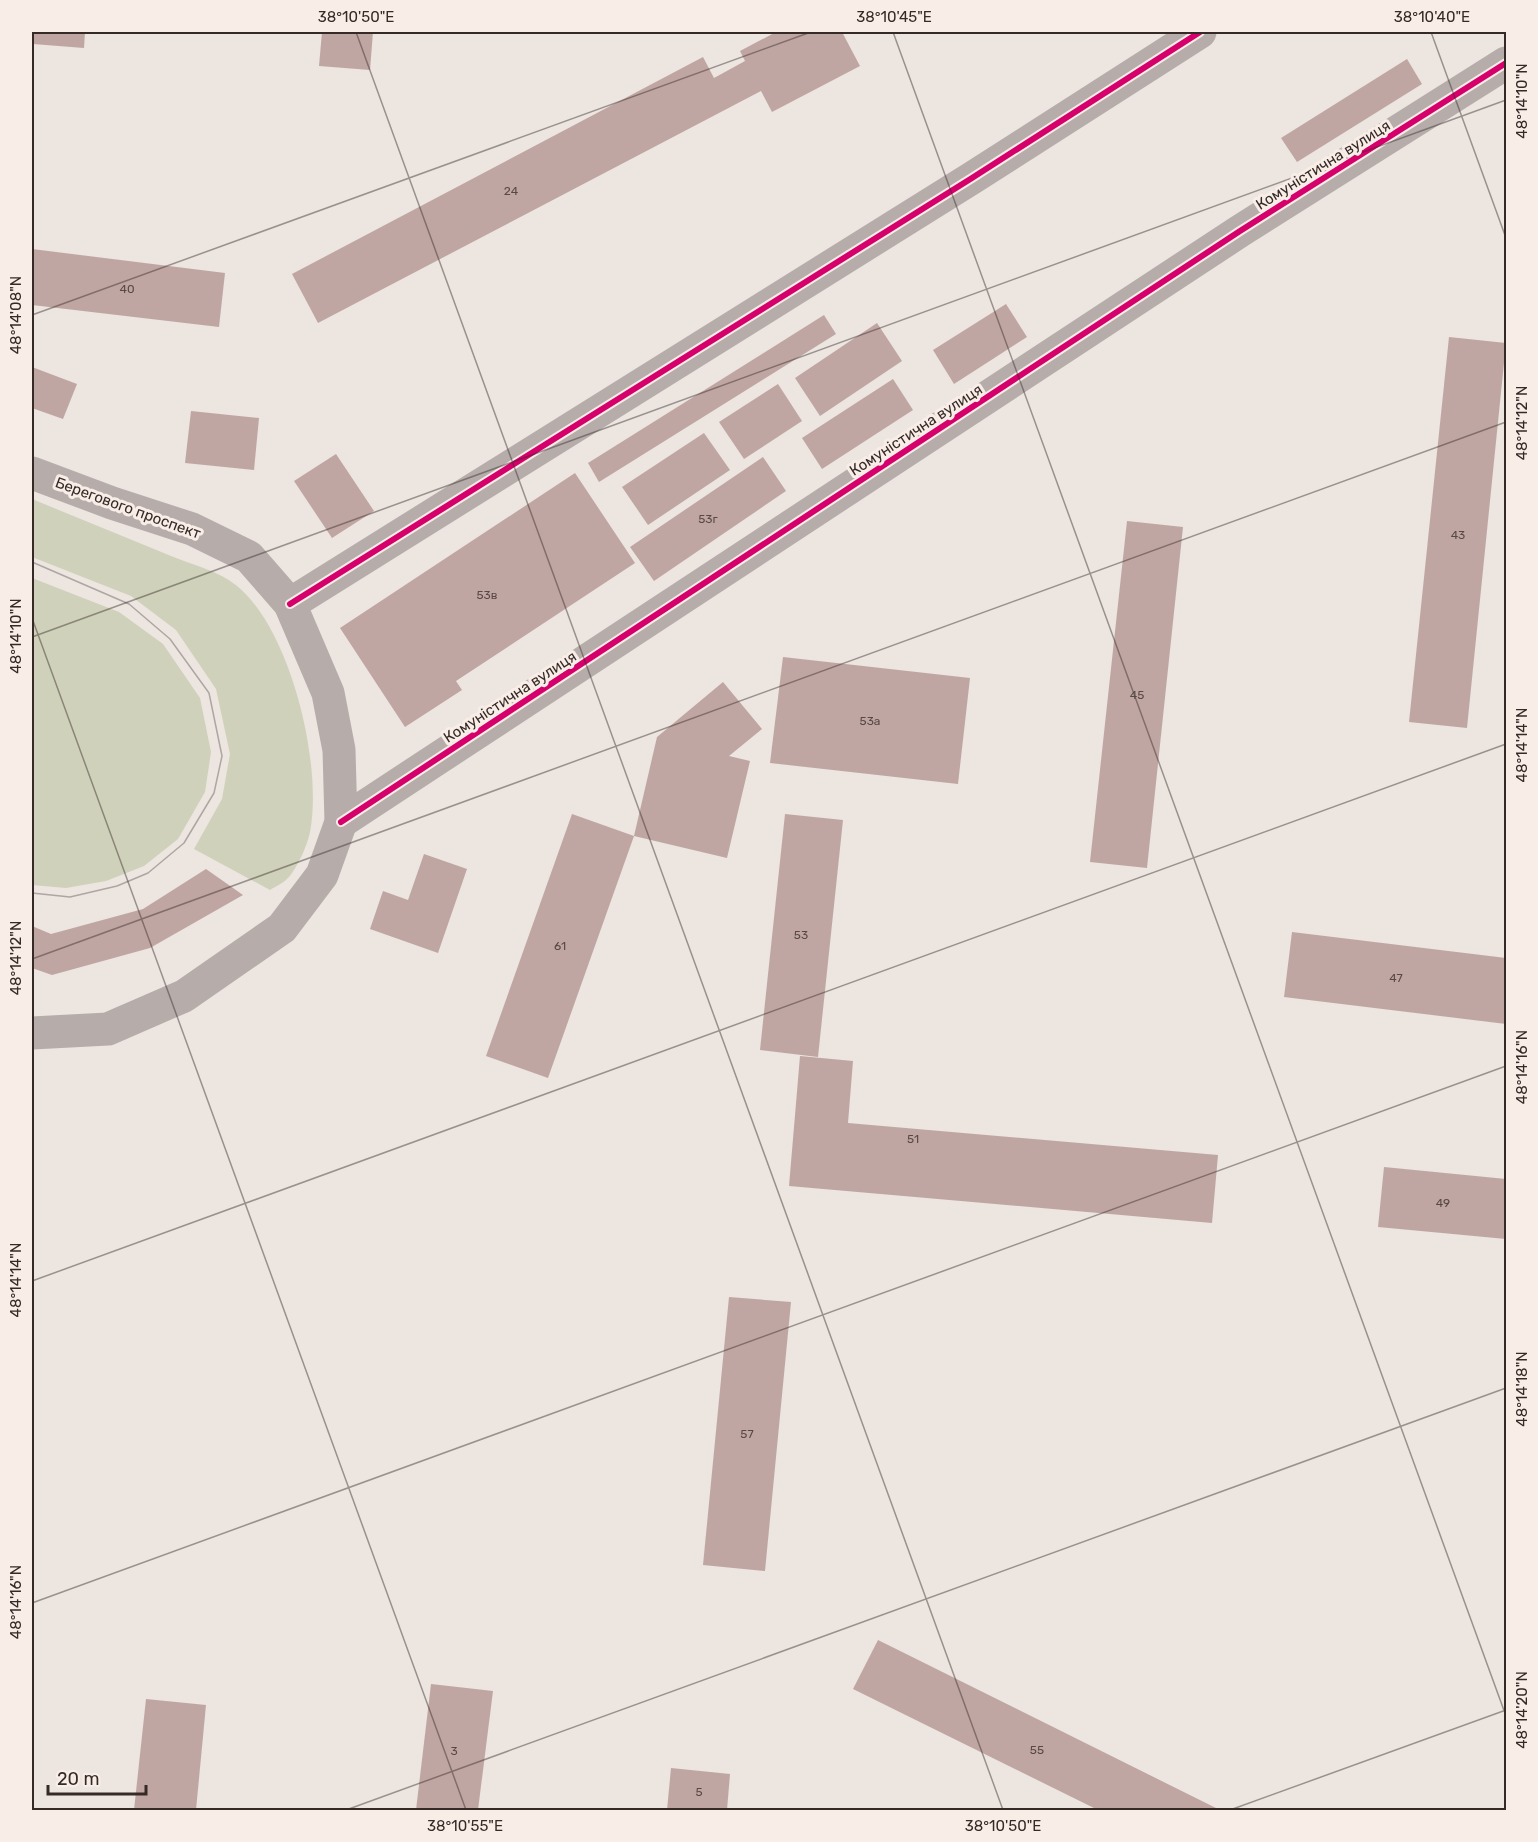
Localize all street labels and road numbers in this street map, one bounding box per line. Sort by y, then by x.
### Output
street label: Комуністична вулиця [1253,116,1393,214]
street label: Комуністична вулиця [846,380,986,480]
street label: Берегового проспект [53,473,204,543]
street label: Комуністична вулиця [440,647,580,747]

